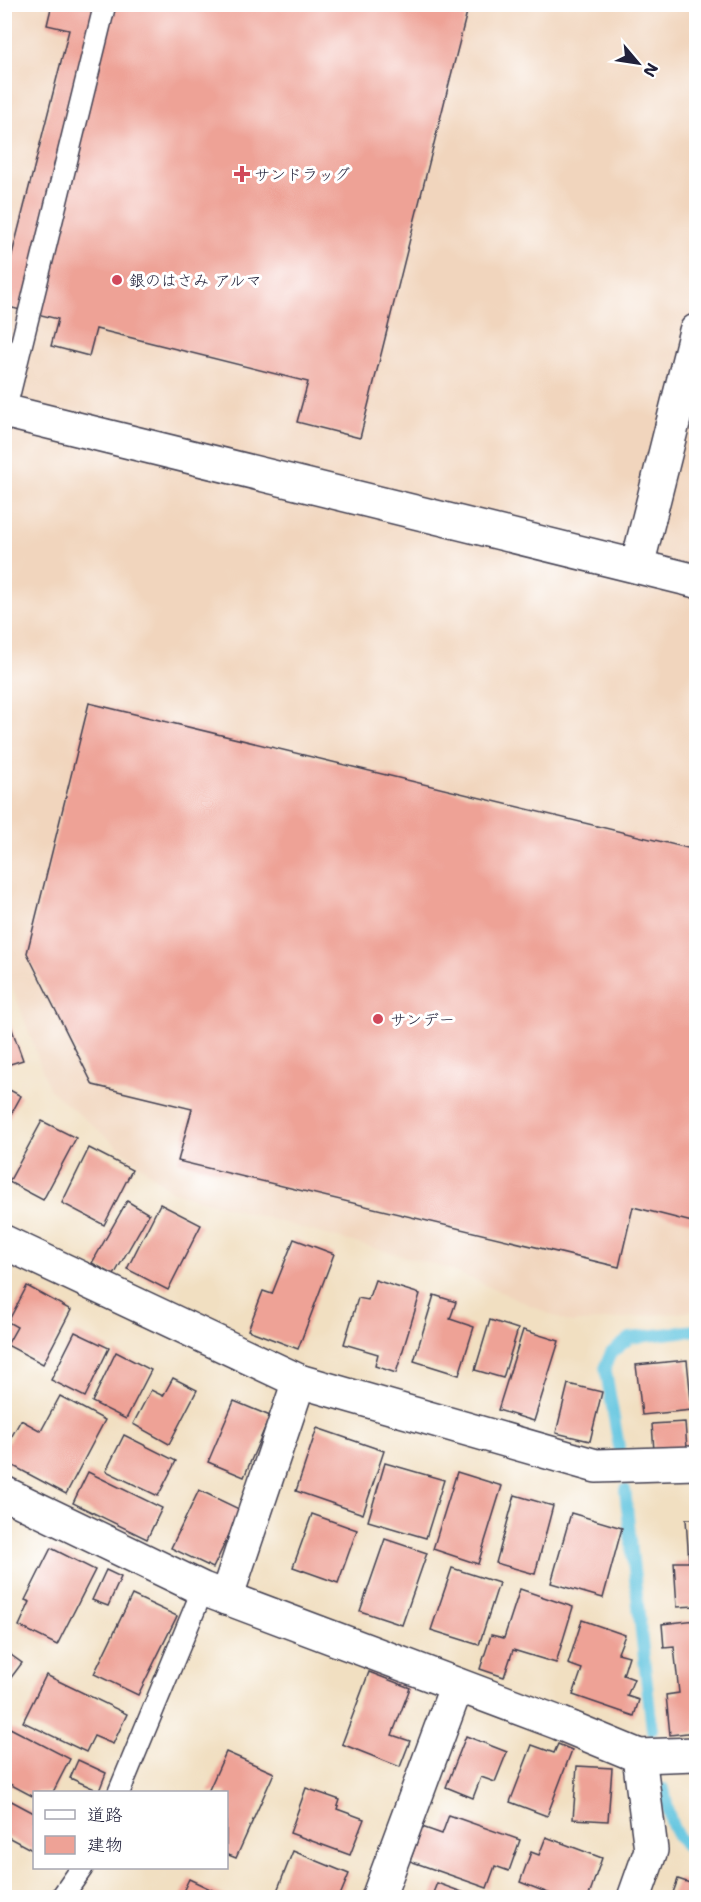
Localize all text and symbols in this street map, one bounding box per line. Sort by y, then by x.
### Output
north arrow [608,33,668,93]
text: N [638,59,663,81]
place label: サンドラッグ [254,164,350,185]
marker: サンドラッグ [235,167,249,181]
place label: 銀のはさみ アルマ [129,270,262,291]
marker: 銀のはさみ アルマ [110,273,124,287]
place label: サンデー [390,1009,455,1030]
marker: サンデー [371,1012,385,1026]
legend [33,1791,228,1869]
text: 道路 [87,1803,123,1827]
text: 建物 [87,1833,123,1857]

